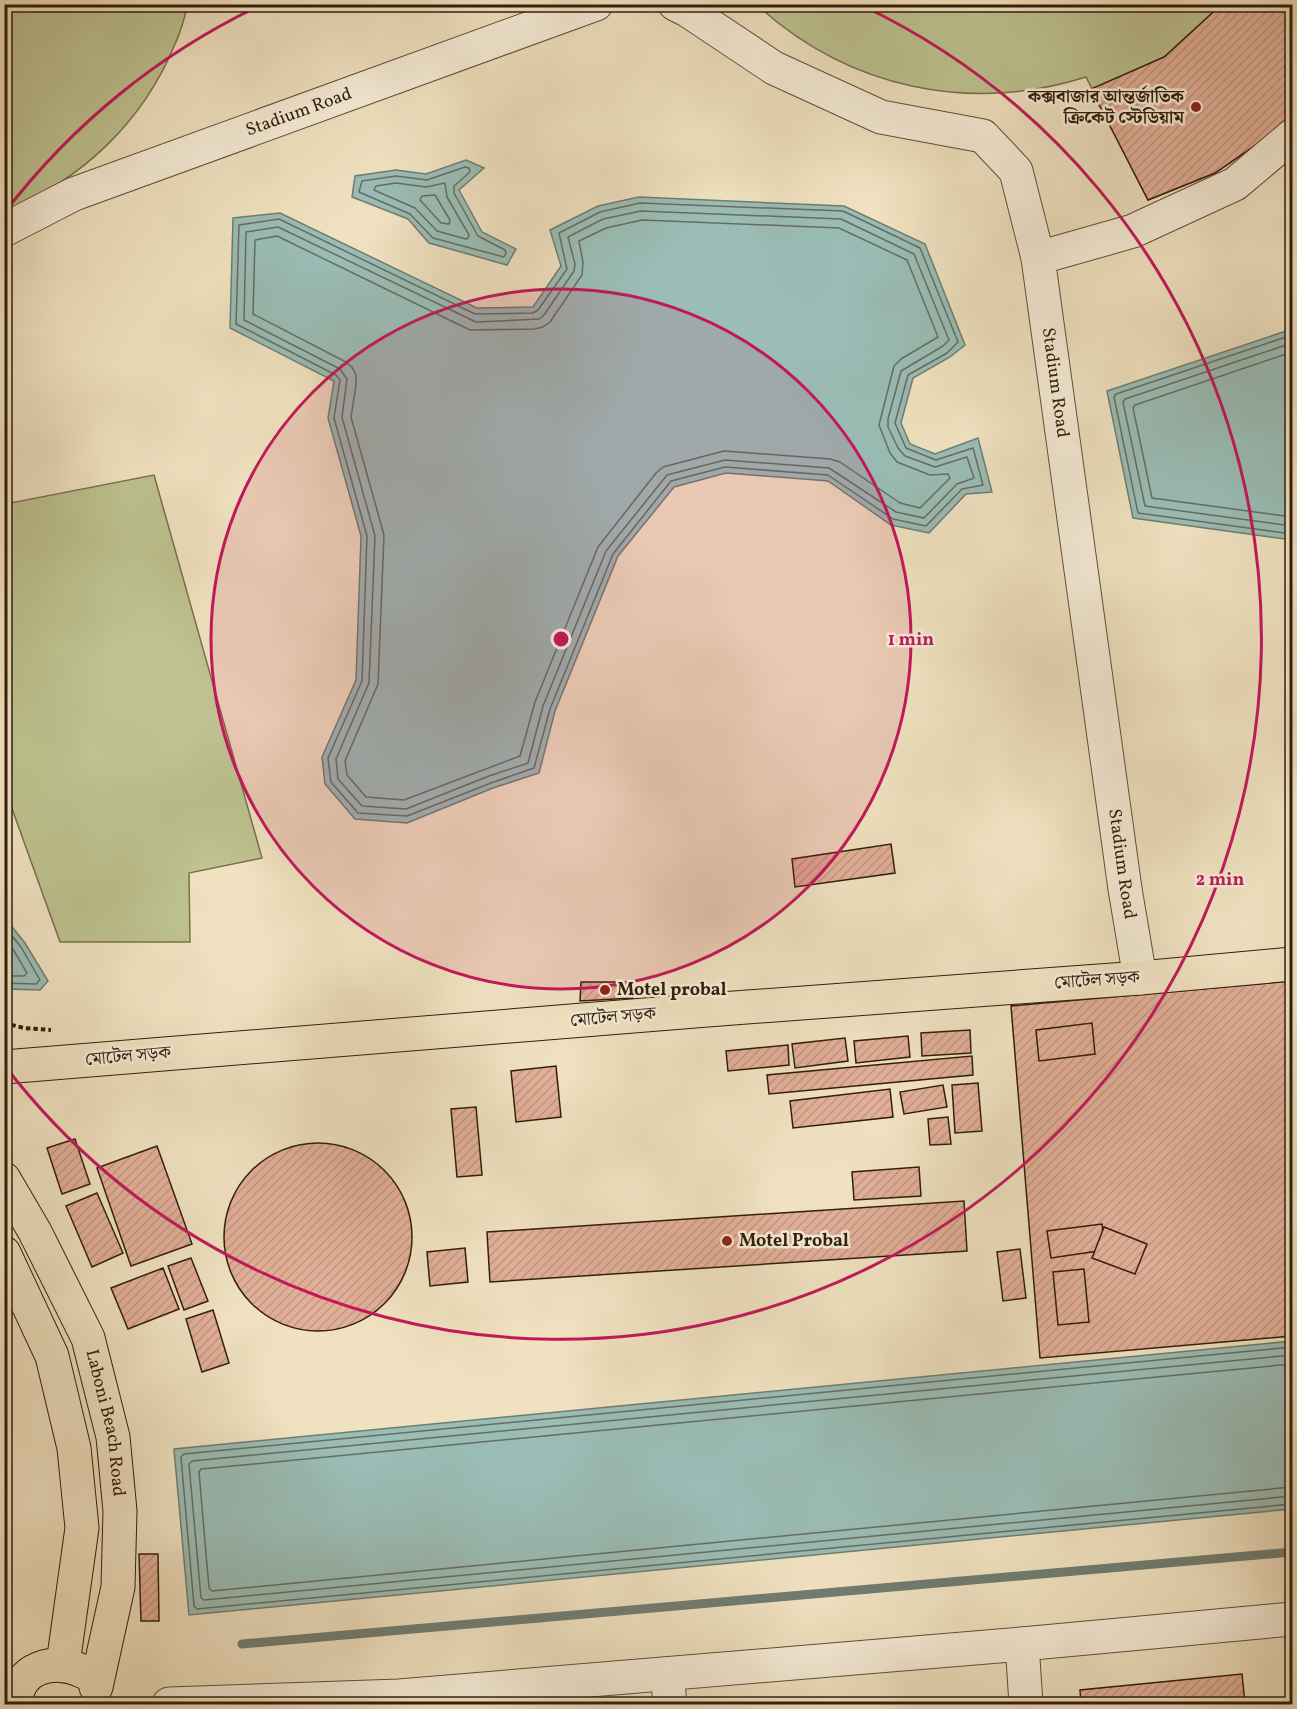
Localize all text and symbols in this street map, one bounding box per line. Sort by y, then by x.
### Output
street label: Stadium Road [242,81,355,143]
place label: কক্সবাজার আন্তর্জাতিক ক্রিকেট স্টেডিয়াম [1027,85,1185,131]
marker: কক্সবাজার আন্তর্জাতিক ক্রিকেট স্টেডিয়াম [1189,100,1203,114]
street label: Stadium Road [1035,326,1075,439]
text: 1 min [888,628,934,653]
centre of rings [551,629,571,649]
street label: Stadium Road [1102,807,1142,921]
text: 2 min [1196,868,1244,893]
street label: মোটেল সড়ক [1053,965,1142,996]
place label: Motel probal [617,978,727,1003]
marker: Motel probal [598,983,612,997]
street label: মোটেল সড়ক [569,1002,658,1034]
street label: মোটেল সড়ক [84,1041,173,1073]
place label: Motel Probal [739,1229,849,1254]
marker: Motel Probal [720,1234,734,1248]
street label: Laboni Beach Road [79,1347,131,1498]

